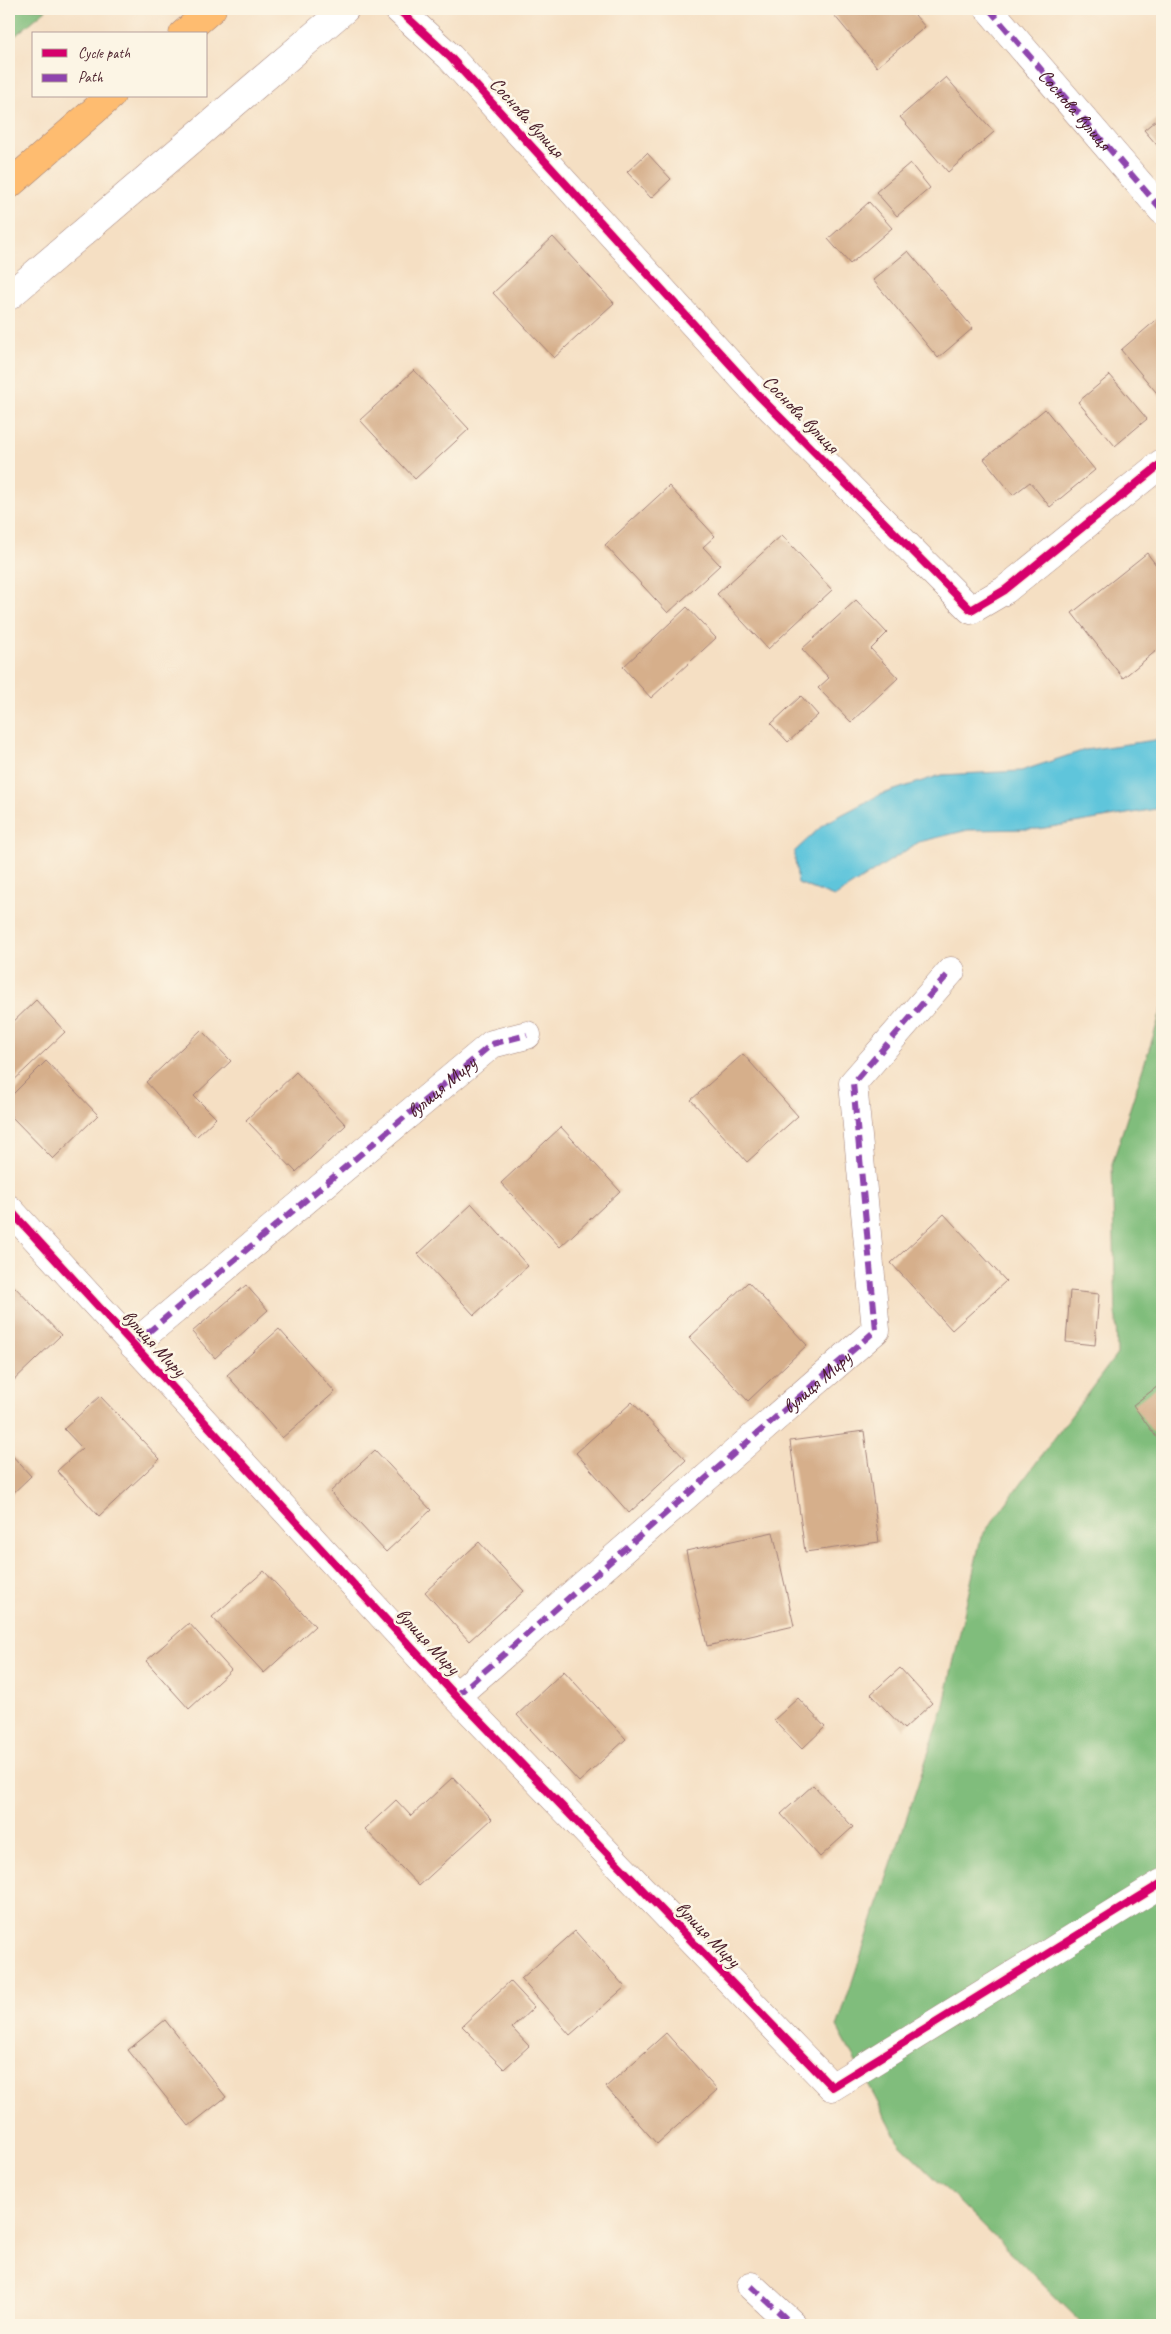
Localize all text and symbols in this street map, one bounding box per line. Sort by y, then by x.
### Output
legend [32,32,208,98]
text: Cycle path [78,44,130,63]
street label: Соснова вулиця [1033,63,1119,157]
text: Path [78,68,104,87]
street label: Соснова вулиця [484,71,571,164]
street label: Соснова вулиця [757,369,846,460]
street label: вулиця Миру [401,1050,482,1123]
street label: вулиця Миру [116,1304,192,1383]
street label: вулиця Миру [777,1344,857,1419]
street label: вулиця Миру [390,1602,466,1681]
street label: вулиця Миру [670,1895,747,1973]

